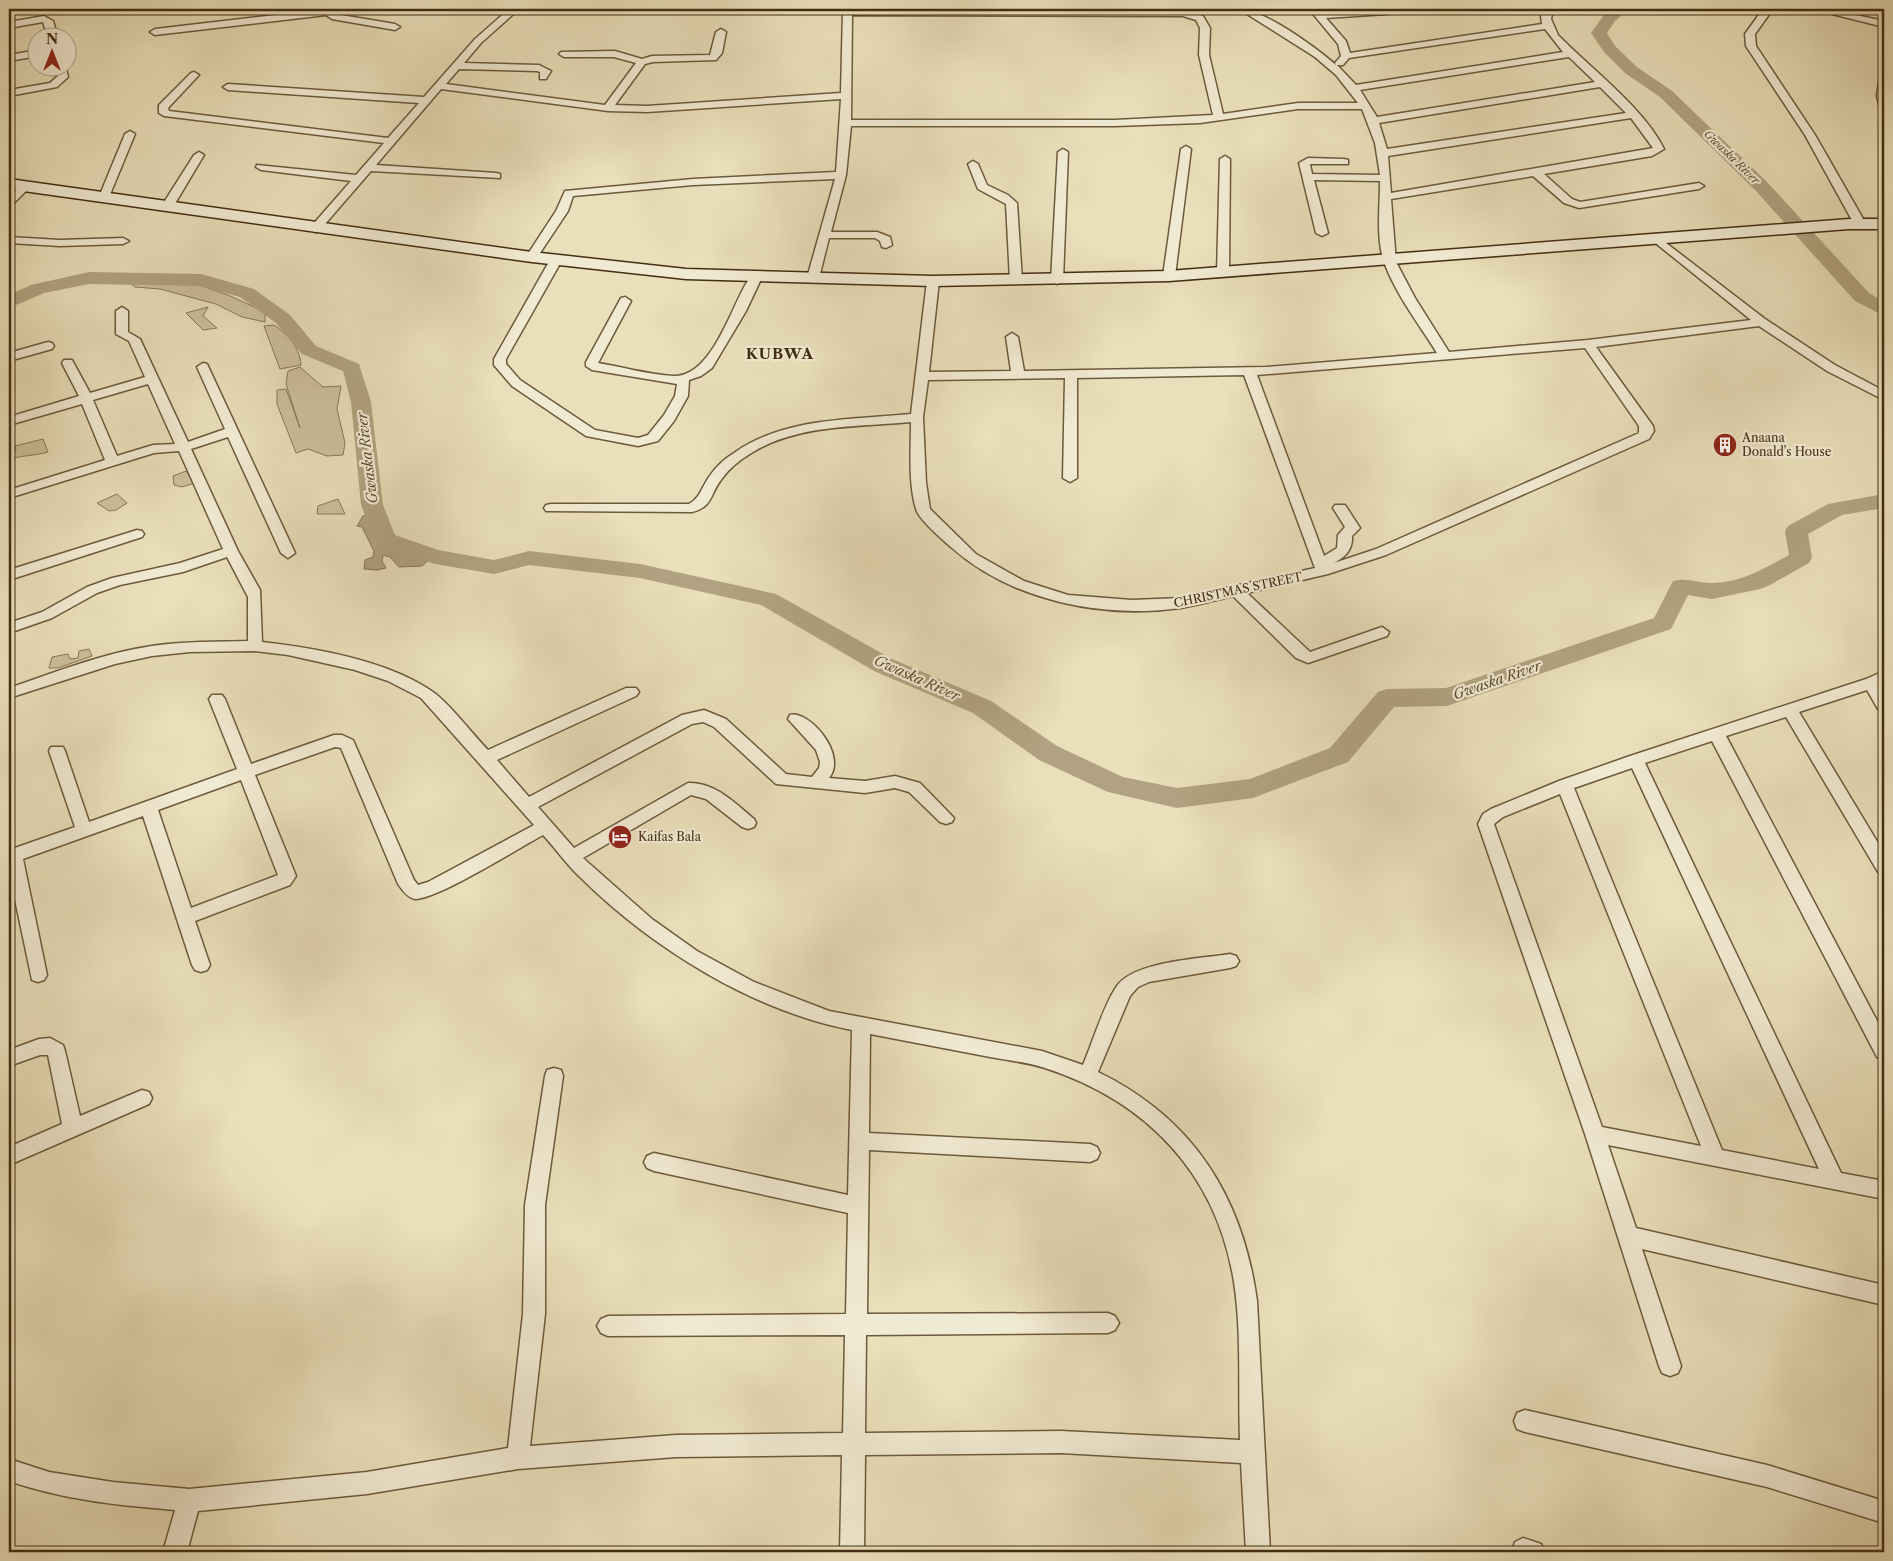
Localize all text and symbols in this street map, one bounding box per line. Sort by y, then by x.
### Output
north arrow [28,28,78,78]
text: N [46,30,58,48]
water label: Gwaska River [1701,127,1764,188]
district label: KUBWA [746,344,814,363]
water label: Gwaska River [352,410,382,505]
place label: Anaana Donald's House [1741,430,1832,459]
building icon: Anaana Donald's House [1712,432,1738,458]
street label: CHRISTMAS STREET [1172,569,1303,610]
water label: Gwaska River [871,651,964,706]
water label: Gwaska River [1451,656,1545,704]
hotel icon: Kaifas Bala [607,824,633,850]
place label: Kaifas Bala [638,829,702,844]

